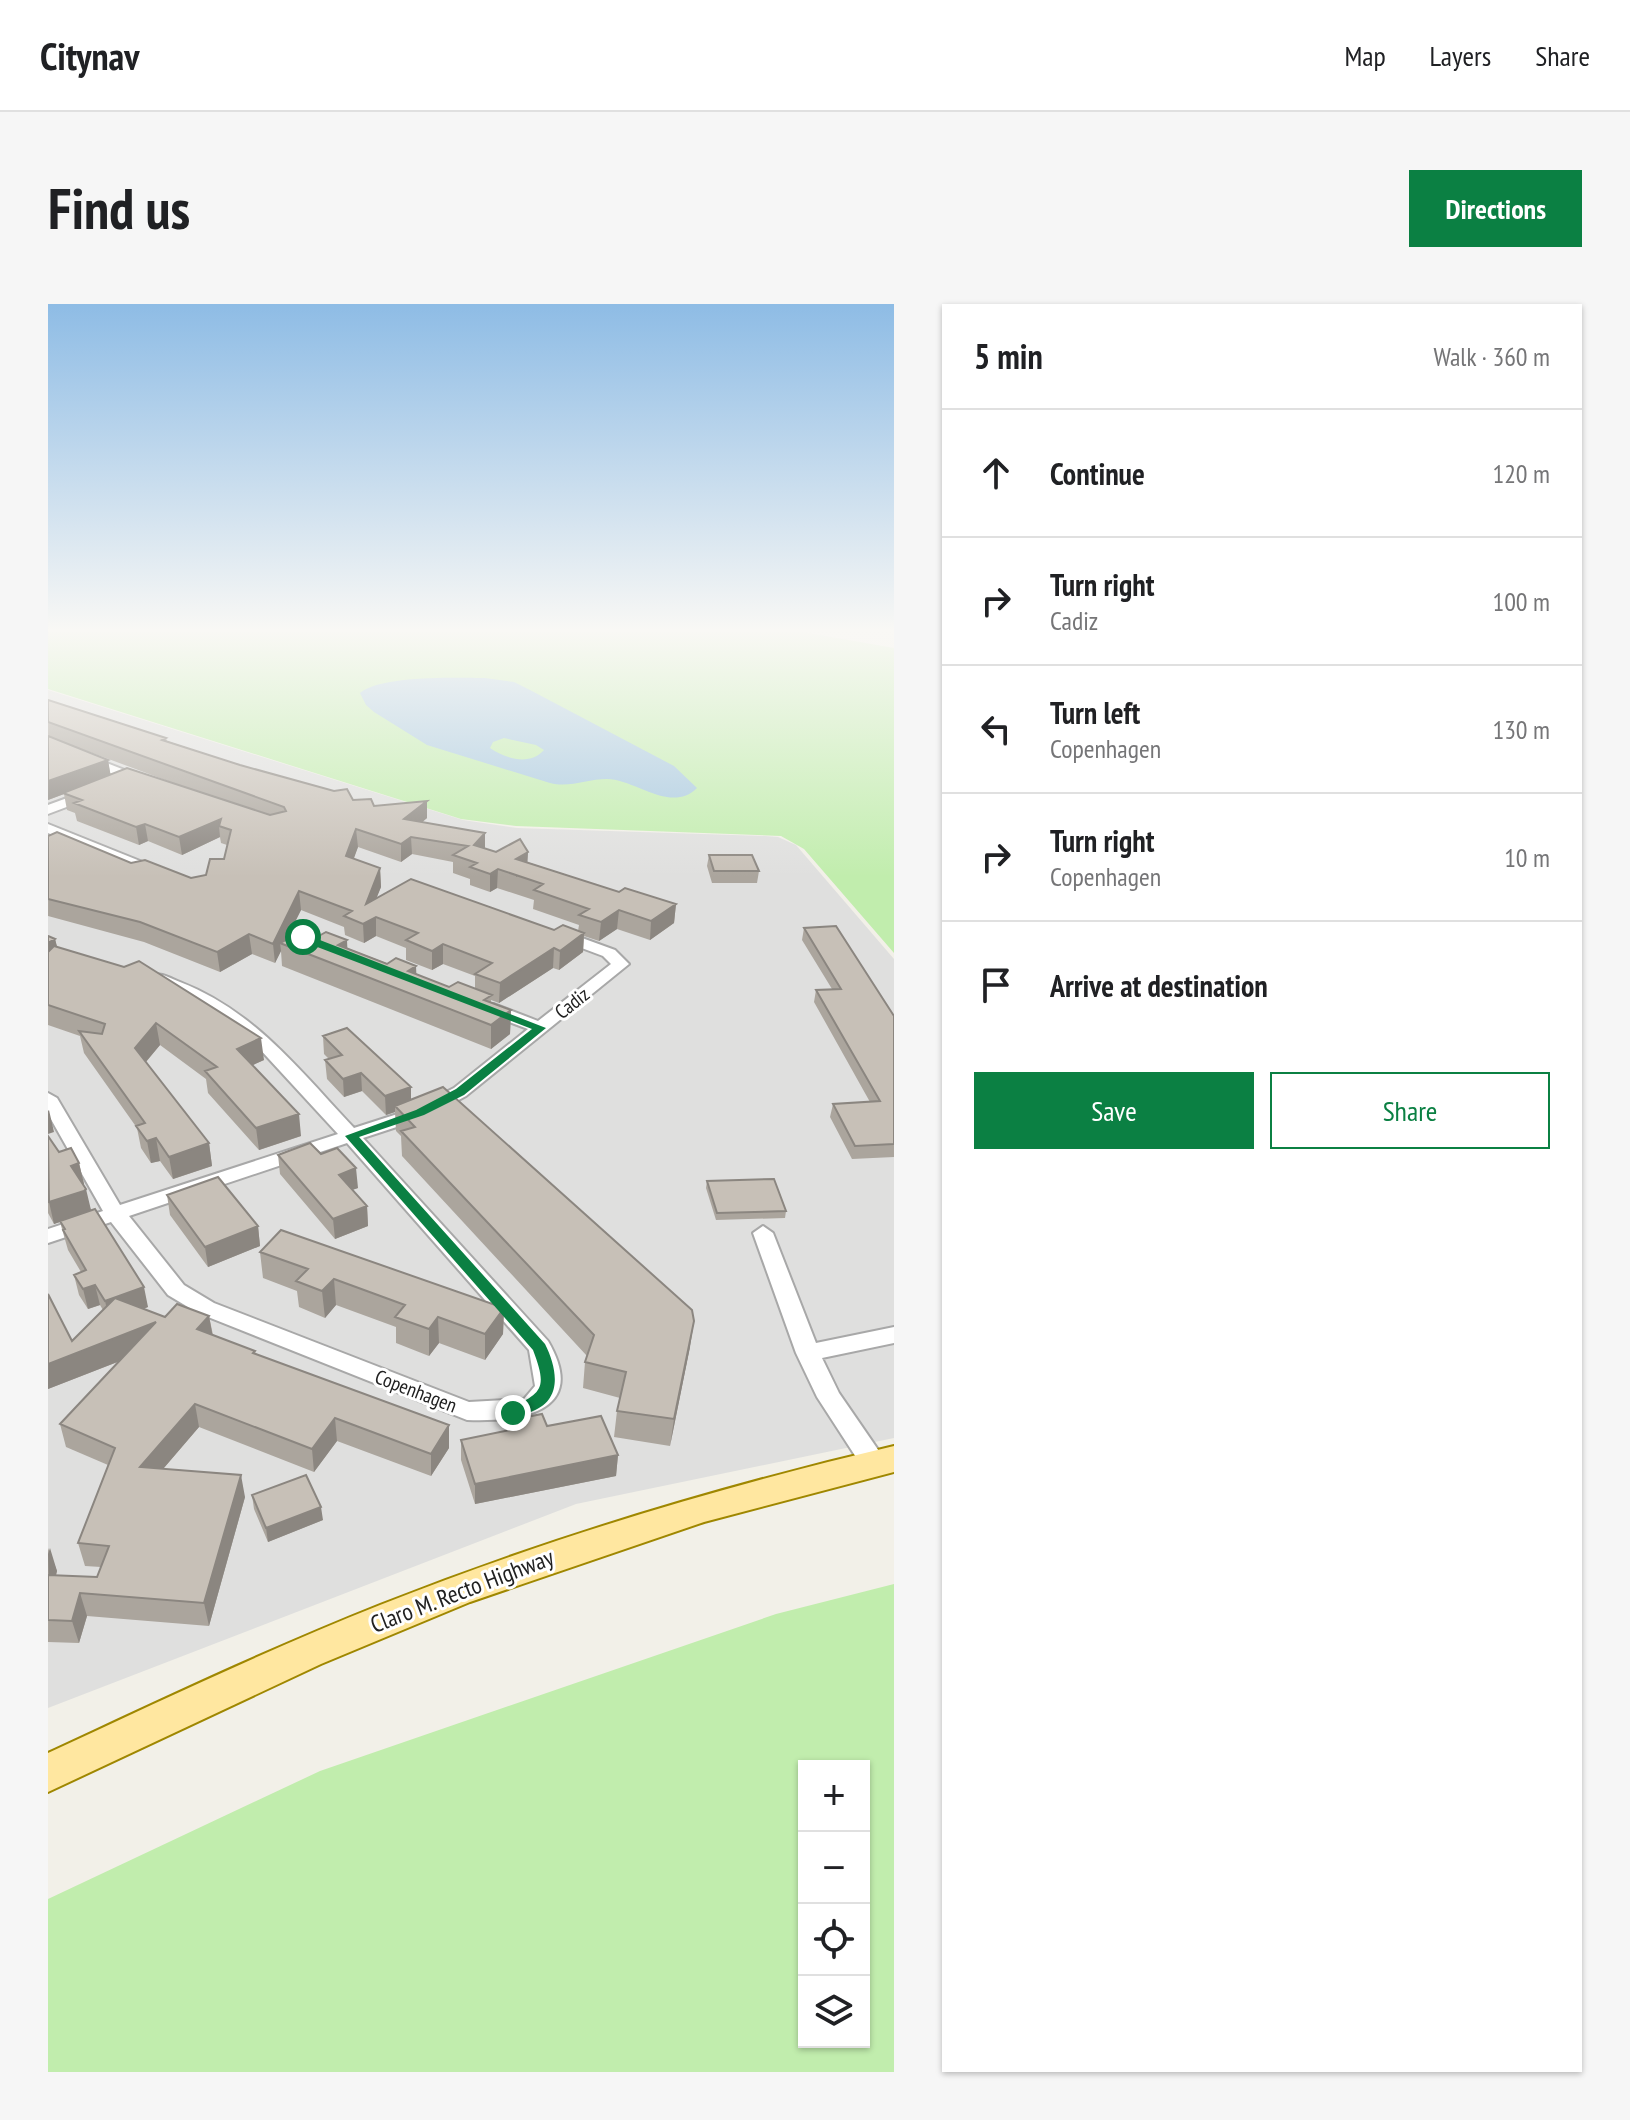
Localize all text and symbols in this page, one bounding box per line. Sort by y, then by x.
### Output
text: Citynav [40,31,139,80]
text: Map [1344,37,1386,74]
text: Layers [1430,37,1491,74]
text: Share [1535,37,1590,74]
button: Directions [1409,170,1582,247]
text: Find us [48,172,190,244]
text: 5 min [974,334,1043,378]
text: Walk · 360 m [1433,340,1550,373]
icon: ahead [974,451,1018,495]
text: Continue [1050,454,1145,493]
text: 120 m [1492,457,1550,490]
text: Turn right [1050,565,1154,604]
icon: right [974,579,1018,623]
text: 100 m [1492,585,1550,618]
text: Cadiz [1050,604,1098,637]
text: Turn left [1050,693,1140,732]
icon: left [974,707,1018,751]
text: 130 m [1492,713,1550,746]
text: Copenhagen [1050,732,1161,765]
text: Turn right [1050,821,1154,860]
icon: right [974,835,1018,879]
text: 10 m [1504,841,1550,874]
text: Copenhagen [1050,860,1161,893]
route start [285,919,321,955]
icon: arrive [974,963,1018,1007]
text: Arrive at destination [1050,966,1268,1005]
street label: Cadiz [549,981,595,1025]
button: Save [974,1072,1254,1149]
button: Share [1270,1072,1550,1149]
street label: Copenhagen [371,1364,461,1418]
route end [495,1395,531,1431]
street label: Claro M. Recto Highway [366,1541,558,1640]
map controls [798,1760,870,2048]
button: + [798,1760,870,1832]
button: − [798,1832,870,1904]
button: locate [798,1904,870,1976]
button: layers [798,1976,870,2048]

